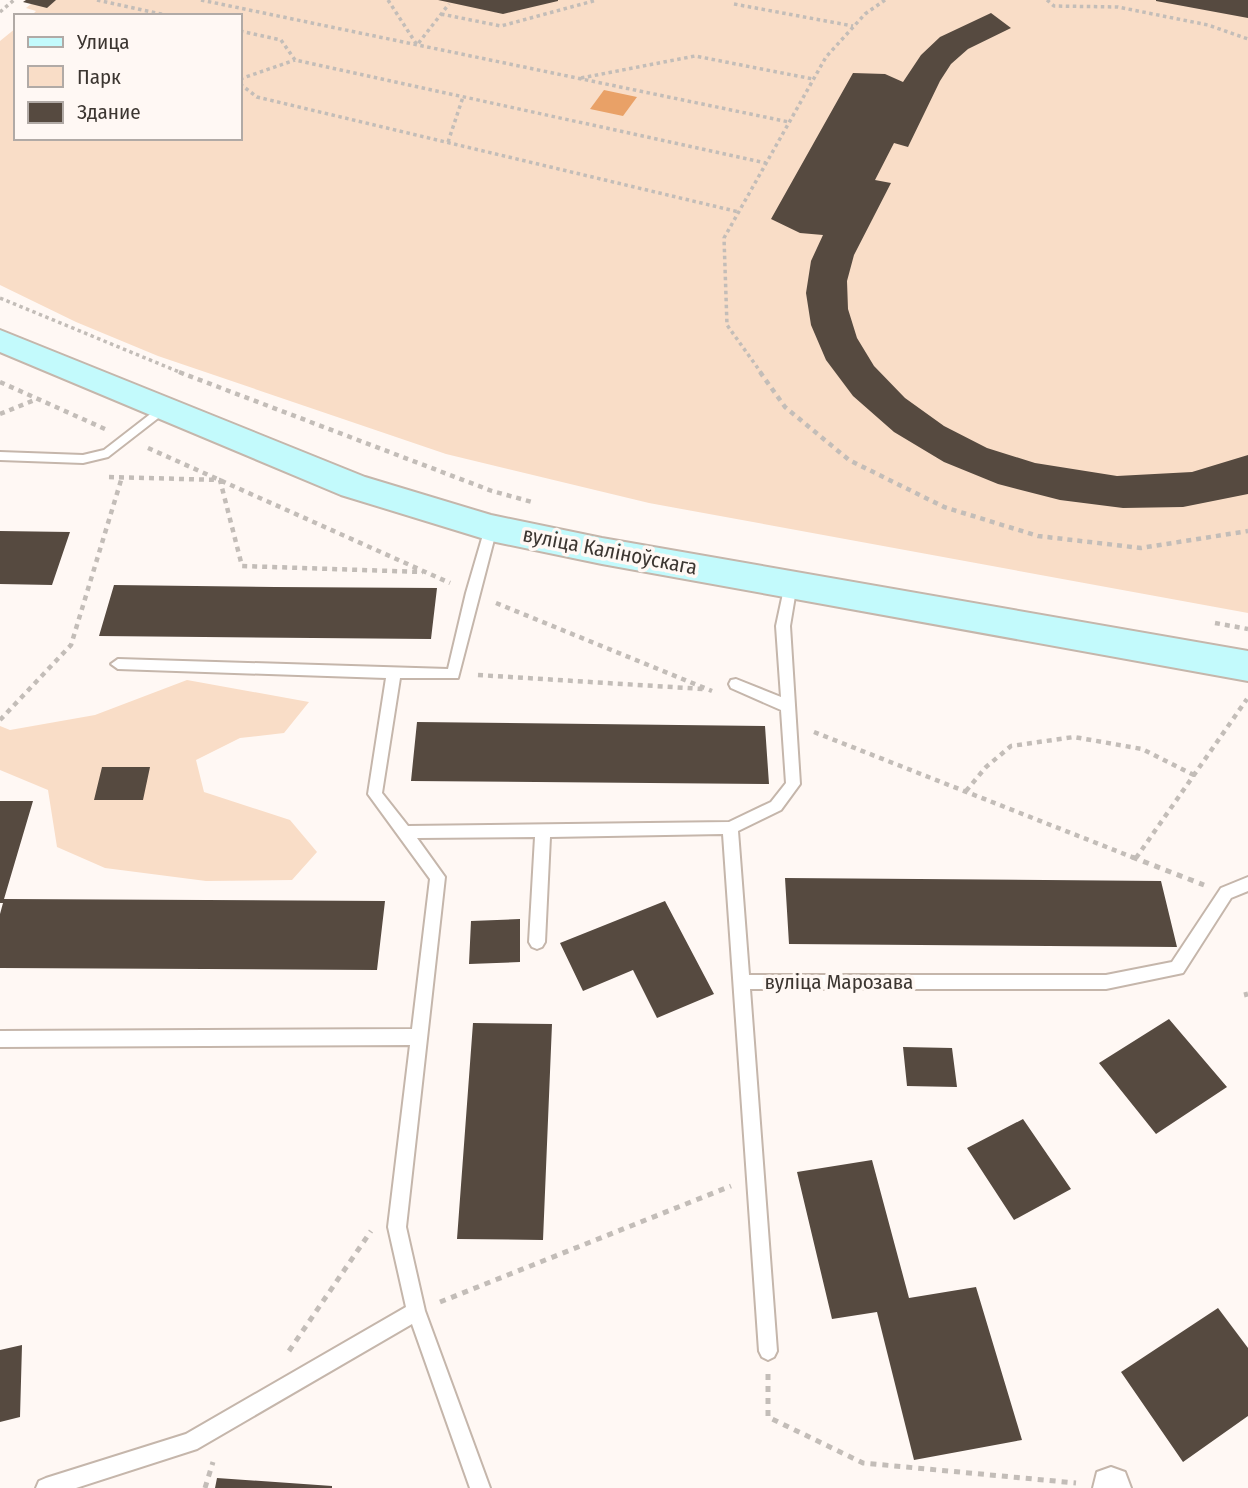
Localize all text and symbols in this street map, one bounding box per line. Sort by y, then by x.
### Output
legend [14,14,242,140]
text: Улица [76,29,130,55]
text: Парк [77,64,121,90]
text: Здание [77,99,141,125]
street label: вуліца Каліноўскага [521,521,699,581]
street label: вуліца Марозава [765,969,913,995]

